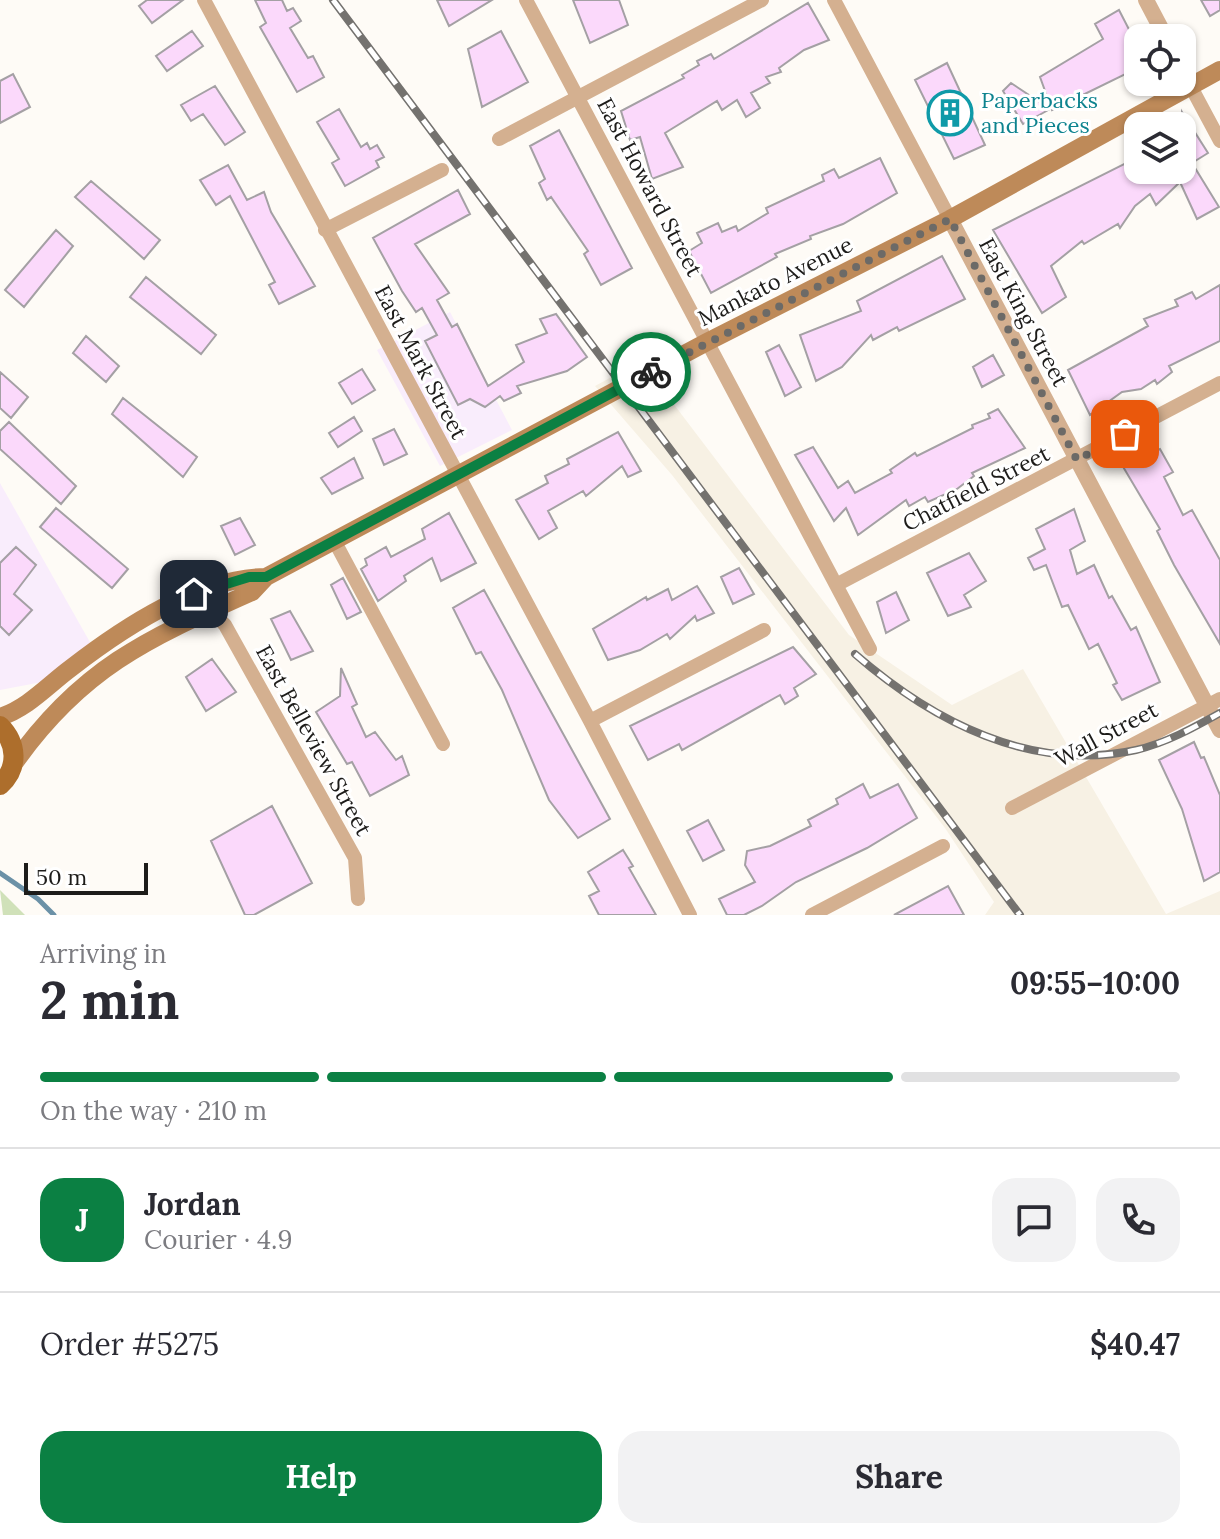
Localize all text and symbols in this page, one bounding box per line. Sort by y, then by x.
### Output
map controls [1124,24,1196,184]
button: locate [1124,24,1196,96]
place label: Paperbacks and Pieces [981,86,1098,139]
building icon: Paperbacks and Pieces [926,89,974,137]
street label: East Howard Street [591,93,709,282]
button: layers [1124,112,1196,184]
street label: Mankato Avenue [693,230,857,332]
street label: East King Street [973,233,1075,392]
street label: East Mark Street [369,280,474,444]
courier [611,332,691,412]
icon: bike [629,350,673,394]
pin [1091,400,1159,468]
icon: bag [1103,412,1147,456]
street label: Chatfield Street [898,439,1055,537]
pin [160,560,228,628]
icon: home [172,572,216,616]
street label: East Belleview Street [250,640,378,841]
street label: Wall Street [1050,695,1163,773]
scale bar [24,859,148,895]
text: 50 m [36,863,87,891]
text: Arriving in [40,937,167,970]
text: 09:55–10:00 [1010,964,1180,1002]
text: 2 min [40,967,179,1033]
text: On the way · 210 m [40,1094,267,1127]
button: chat [992,1178,1076,1262]
button: phone [1096,1178,1180,1262]
text: Jordan [144,1185,241,1223]
text: J [75,1201,89,1239]
text: Courier · 4.9 [144,1223,293,1256]
text: Order #5275 [40,1325,219,1363]
text: $40.47 [1090,1325,1180,1363]
button: Help [40,1431,602,1523]
button: Share [618,1431,1180,1523]

